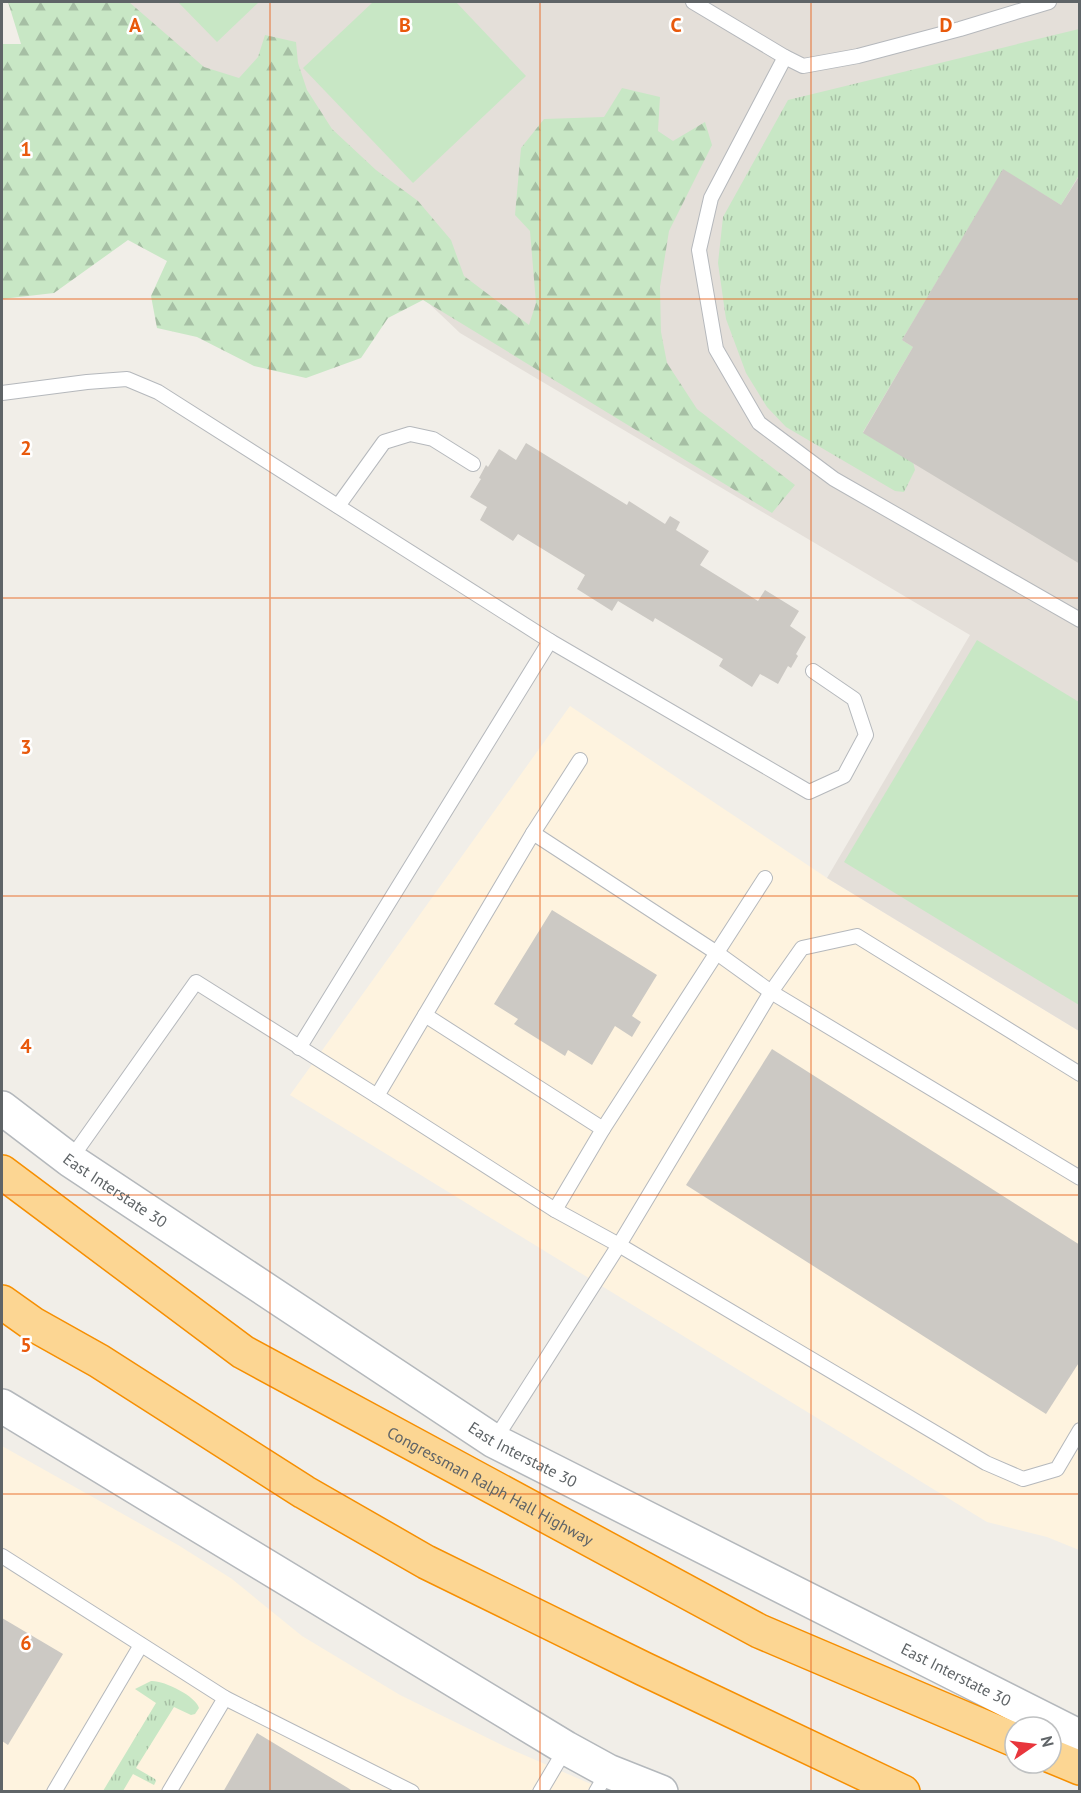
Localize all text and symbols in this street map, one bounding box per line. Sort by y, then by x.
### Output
text: A [129,12,142,38]
text: B [399,12,411,38]
text: C [670,12,682,38]
text: D [940,12,953,38]
text: 1 [20,136,32,162]
text: 2 [20,435,32,461]
text: 3 [20,734,32,760]
text: 4 [20,1033,32,1059]
street label: East Interstate 30 [59,1148,171,1232]
text: 5 [20,1332,32,1358]
street label: East Interstate 30 [465,1417,581,1492]
street label: Congressman Ralph Hall Highway [384,1422,597,1550]
text: 6 [20,1630,32,1656]
street label: East Interstate 30 [898,1638,1015,1711]
north arrow [1003,1715,1063,1775]
text: N [1037,1734,1059,1749]

